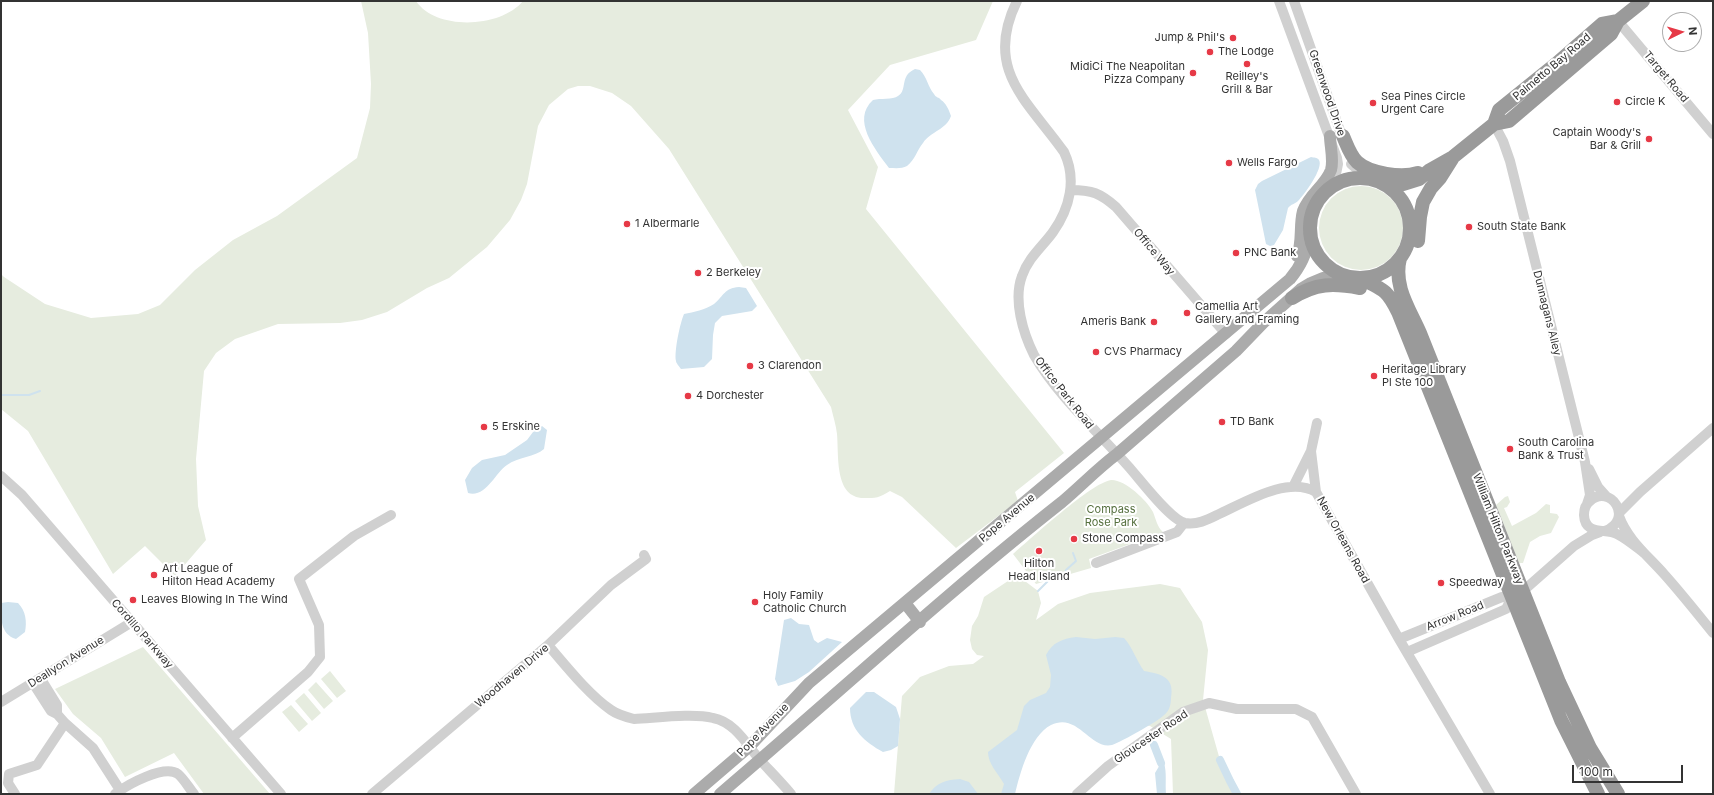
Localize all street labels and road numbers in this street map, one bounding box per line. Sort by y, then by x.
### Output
street label: Palmetto Bay Road [1510,31,1594,103]
street label: Greenwood Drive [1306,48,1348,138]
street label: Target Road [1641,49,1691,105]
street label: Office Way [1131,226,1177,278]
street label: Dunnagans Alley [1530,269,1564,357]
street label: Office Park Road [1032,354,1096,432]
street label: William Hilton Parkway [1470,472,1526,586]
street label: Pope Avenue [977,491,1037,545]
street label: New Orleans Road [1314,495,1372,585]
street label: Cordillo Parkway [108,597,176,671]
street label: Arrow Road [1424,598,1486,634]
street label: Deallyon Avenue [26,633,106,691]
street label: Woodhaven Drive [473,641,551,711]
street label: Pope Avenue [734,701,792,759]
street label: Gloucester Road [1112,707,1190,767]

